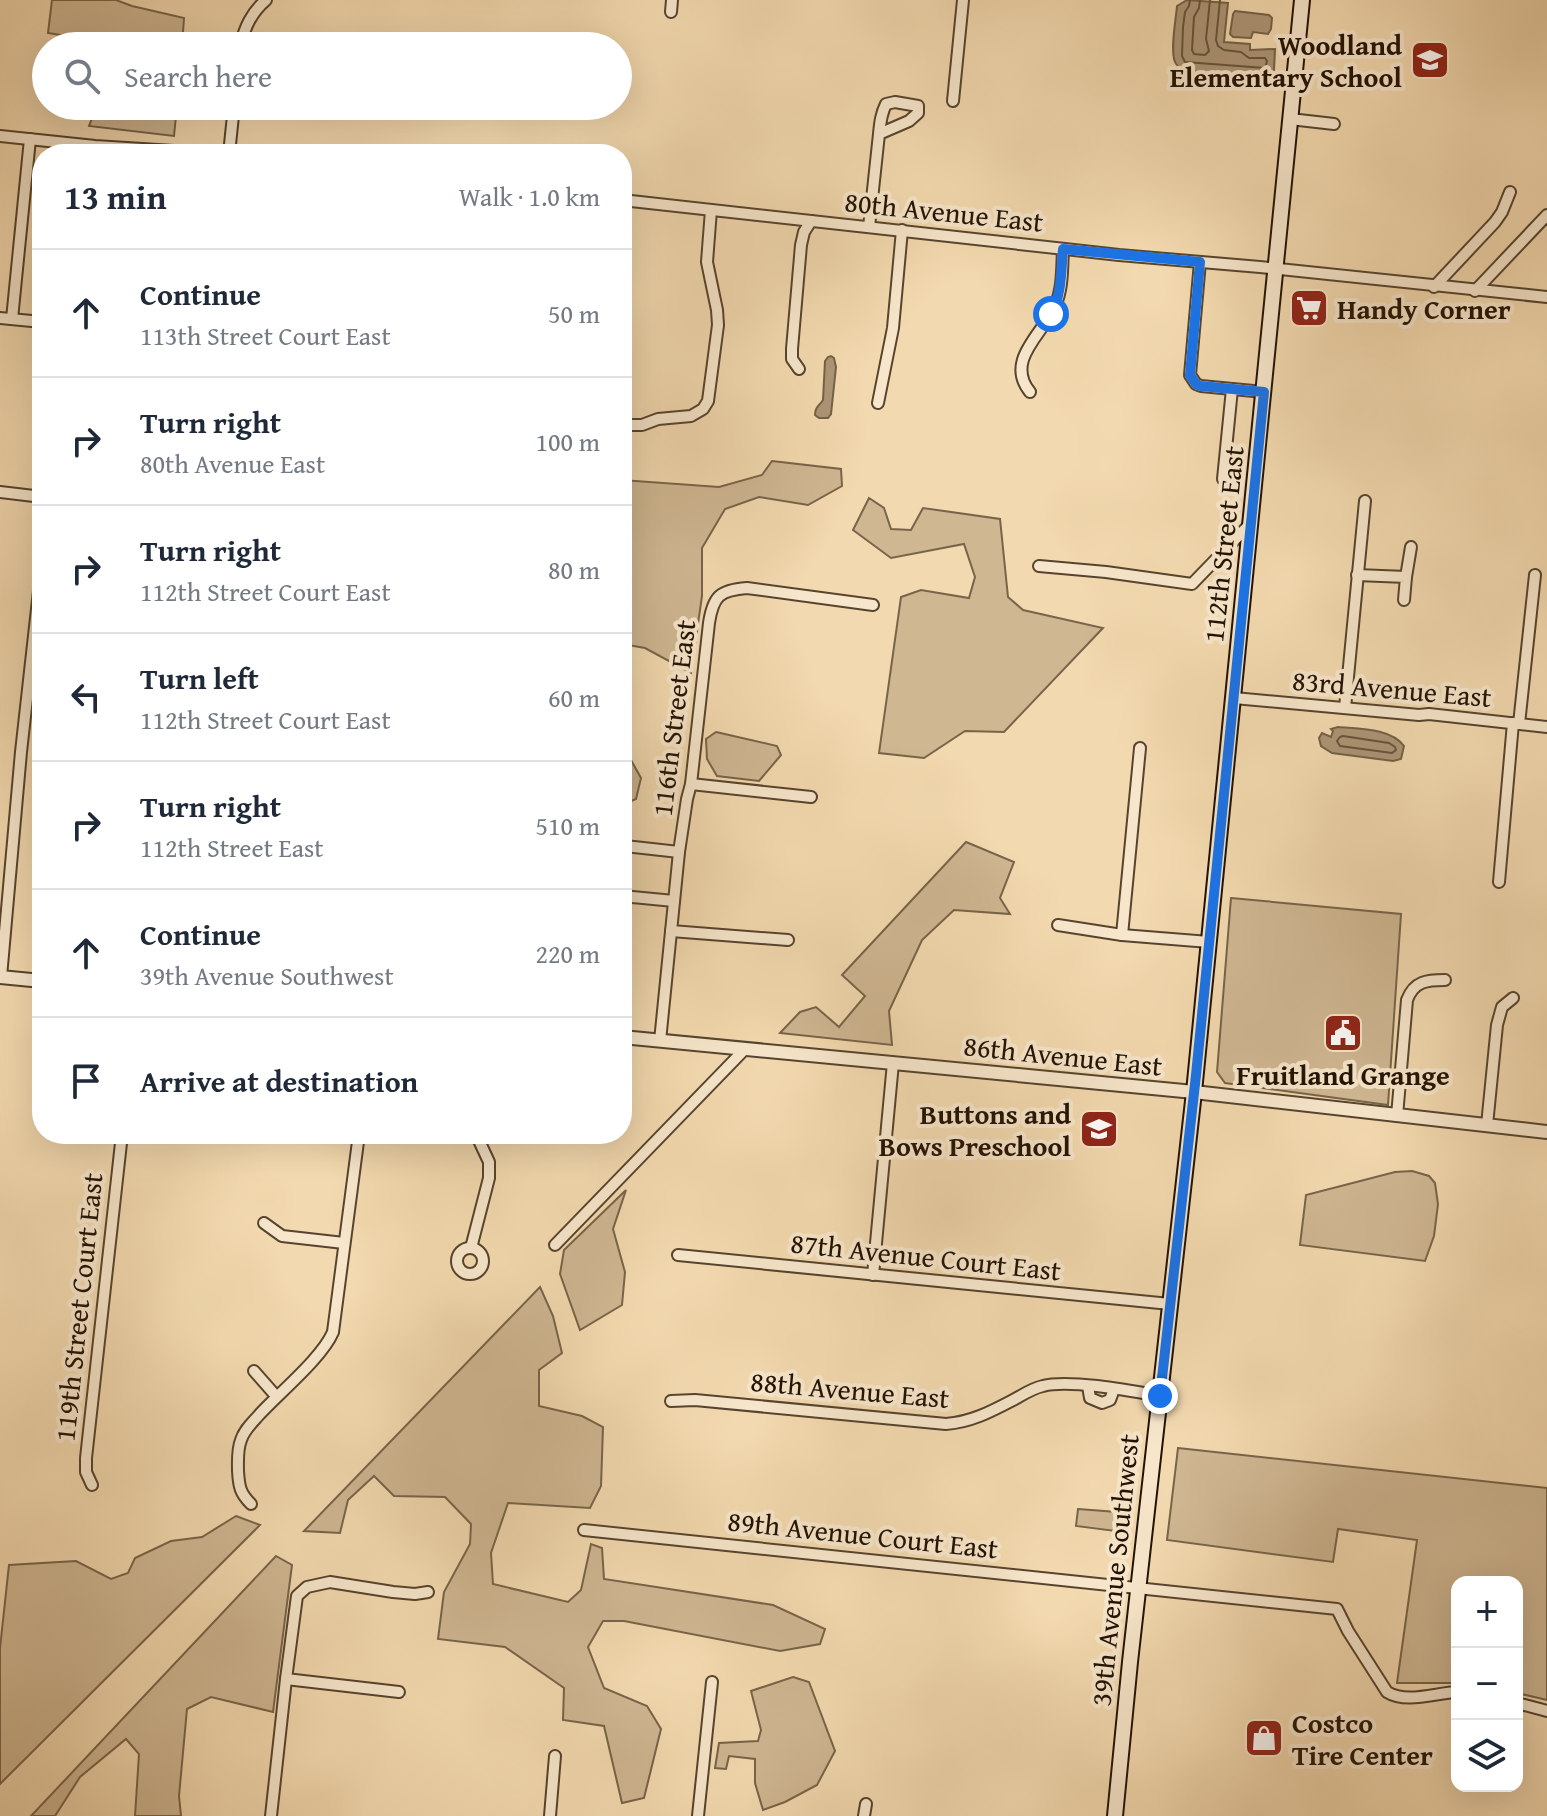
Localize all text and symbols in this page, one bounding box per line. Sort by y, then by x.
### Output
place label: Woodland Elementary School [1170,24,1403,97]
search box [32,32,632,120]
school or university icon: Woodland Elementary School [1409,39,1451,81]
icon: search [60,54,104,98]
text: Search here [124,54,272,98]
text: 13 min [64,172,166,221]
text: Walk · 1.0 km [459,177,600,216]
street label: 80th Avenue East [843,180,1045,242]
text: Continue [140,272,261,316]
supermarket icon: Handy Corner [1288,287,1330,329]
place label: Handy Corner [1337,288,1511,329]
icon: ahead [64,291,108,335]
text: 50 m [548,294,600,333]
route start [1033,296,1069,332]
text: 113th Street Court East [140,316,391,355]
text: Turn right [140,400,281,444]
icon: right [64,419,108,463]
text: 100 m [535,422,600,461]
street label: 112th Street East [1192,443,1254,644]
text: 80th Avenue East [140,444,325,483]
text: Turn right [140,528,281,572]
icon: right [64,547,108,591]
text: 80 m [548,550,600,589]
text: 112th Street Court East [140,572,391,611]
street label: 116th Street East [641,617,705,819]
text: Turn left [140,656,259,700]
street label: 83rd Avenue East [1291,659,1493,717]
icon: left [64,675,108,719]
text: 60 m [548,678,600,717]
text: 112th Street Court East [140,700,391,739]
text: Turn right [140,784,281,828]
icon: right [64,803,108,847]
text: 510 m [535,806,600,845]
text: 112th Street East [140,828,324,867]
text: Continue [140,912,261,956]
icon: ahead [64,931,108,975]
text: 220 m [535,934,600,973]
text: 39th Avenue Southwest [140,956,394,995]
public building icon: Fruitland Grange [1322,1012,1364,1054]
street label: 86th Avenue East [962,1024,1164,1086]
place label: Fruitland Grange [1236,1054,1450,1095]
icon: arrive [64,1059,108,1103]
text: Arrive at destination [140,1059,418,1103]
place label: Buttons and Bows Preschool [879,1093,1072,1166]
school or university icon: Buttons and Bows Preschool [1078,1108,1120,1150]
street label: 119th Street Court East [44,1171,113,1443]
street label: 87th Avenue Court East [789,1221,1063,1291]
street label: 88th Avenue East [749,1360,951,1418]
route end [1142,1378,1178,1414]
street label: 39th Avenue Southwest [1079,1432,1149,1708]
street label: 89th Avenue Court East [726,1499,1000,1569]
map controls [1451,1576,1523,1792]
button: + [1451,1576,1523,1648]
button: − [1451,1648,1523,1720]
place label: Costco Tire Center [1292,1702,1433,1775]
shop icon: Costco Tire Center [1243,1717,1285,1759]
button: layers [1451,1720,1523,1792]

